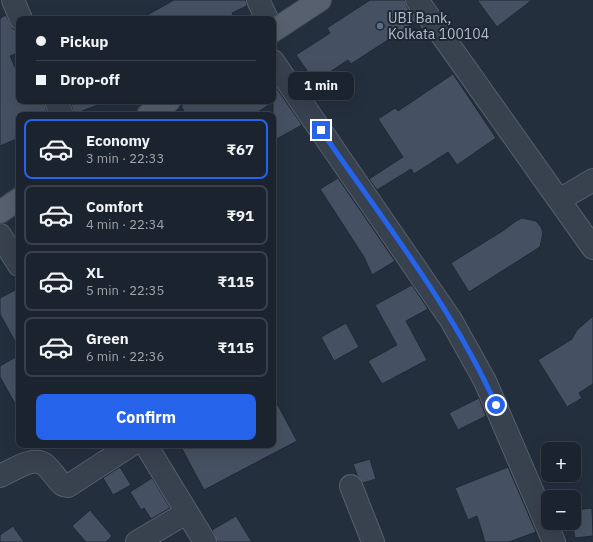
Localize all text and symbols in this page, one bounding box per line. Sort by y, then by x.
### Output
place label: UBI Bank, Kolkata 100104 [388,9,489,43]
marker: UBI Bank, Kolkata 100104 [375,21,385,31]
text: Pickup [60,32,108,51]
text: Drop-off [60,70,120,89]
callout: 1 min [288,72,354,100]
text: 1 min [304,77,338,94]
route end [312,121,330,139]
icon: car [38,131,74,167]
text: Economy [86,131,150,150]
text: ₹67 [227,140,254,159]
text: 3 min · 22:33 [86,150,164,167]
icon: car [38,197,74,233]
text: Comfort [86,197,143,216]
text: ₹91 [227,206,254,225]
text: 4 min · 22:34 [86,216,164,233]
icon: car [38,263,74,299]
text: XL [86,263,104,282]
text: ₹115 [218,272,254,291]
text: 5 min · 22:35 [86,282,164,299]
icon: car [38,329,74,365]
text: Green [86,329,129,348]
text: ₹115 [218,338,254,357]
text: 6 min · 22:36 [86,348,164,365]
button: Confirm [36,394,256,440]
route start [487,396,505,414]
map controls [541,442,581,530]
button: + [541,442,581,482]
button: − [541,490,581,530]

